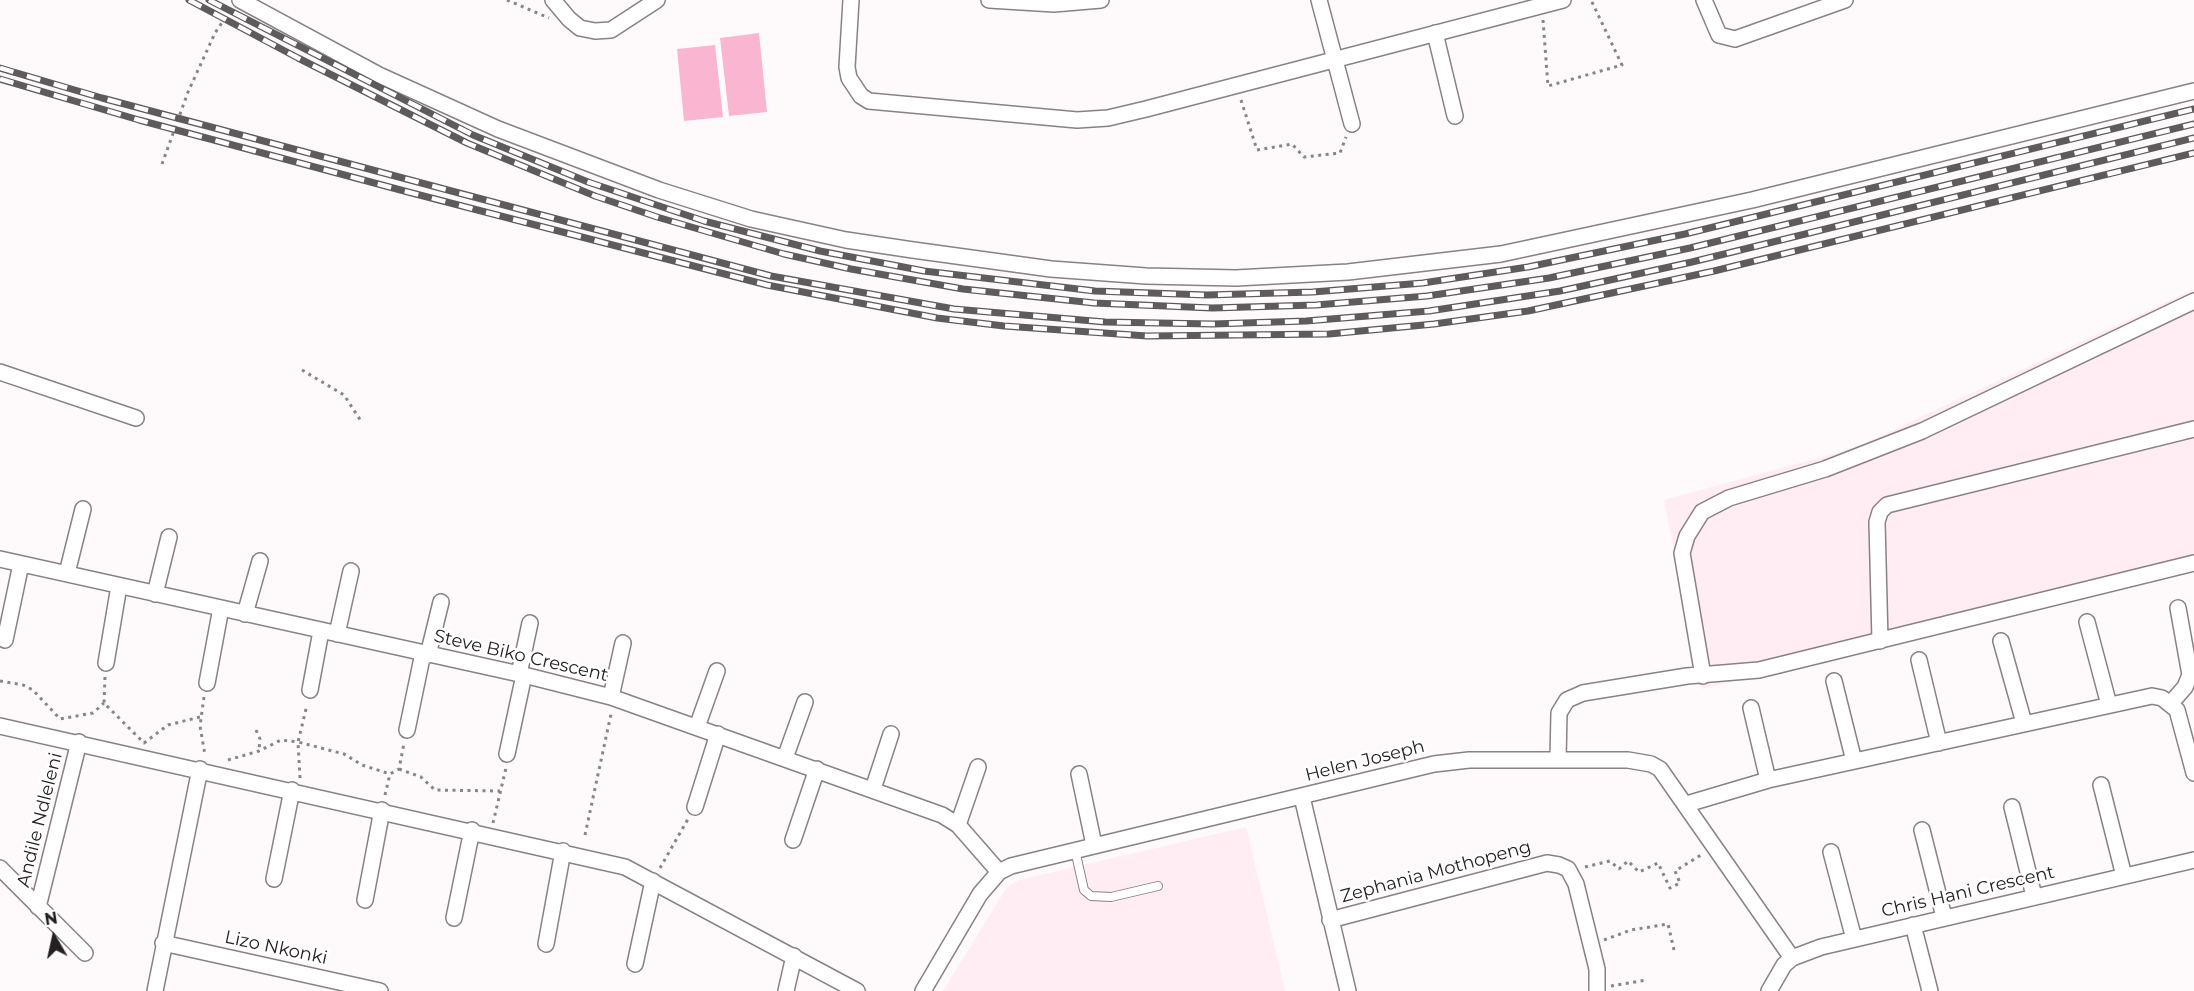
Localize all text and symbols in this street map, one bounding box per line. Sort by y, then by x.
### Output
street label: Steve Biko Crescent [432,625,610,687]
street label: Helen Joseph [1303,736,1427,786]
street label: Andile Ndleleni [13,751,67,889]
street label: Zephania Mothopeng [1338,836,1534,908]
street label: Chris Hani Crescent [1879,862,2057,922]
north arrow [24,907,84,967]
text: N [43,908,59,929]
street label: Lizo Nkonki [223,927,329,969]

